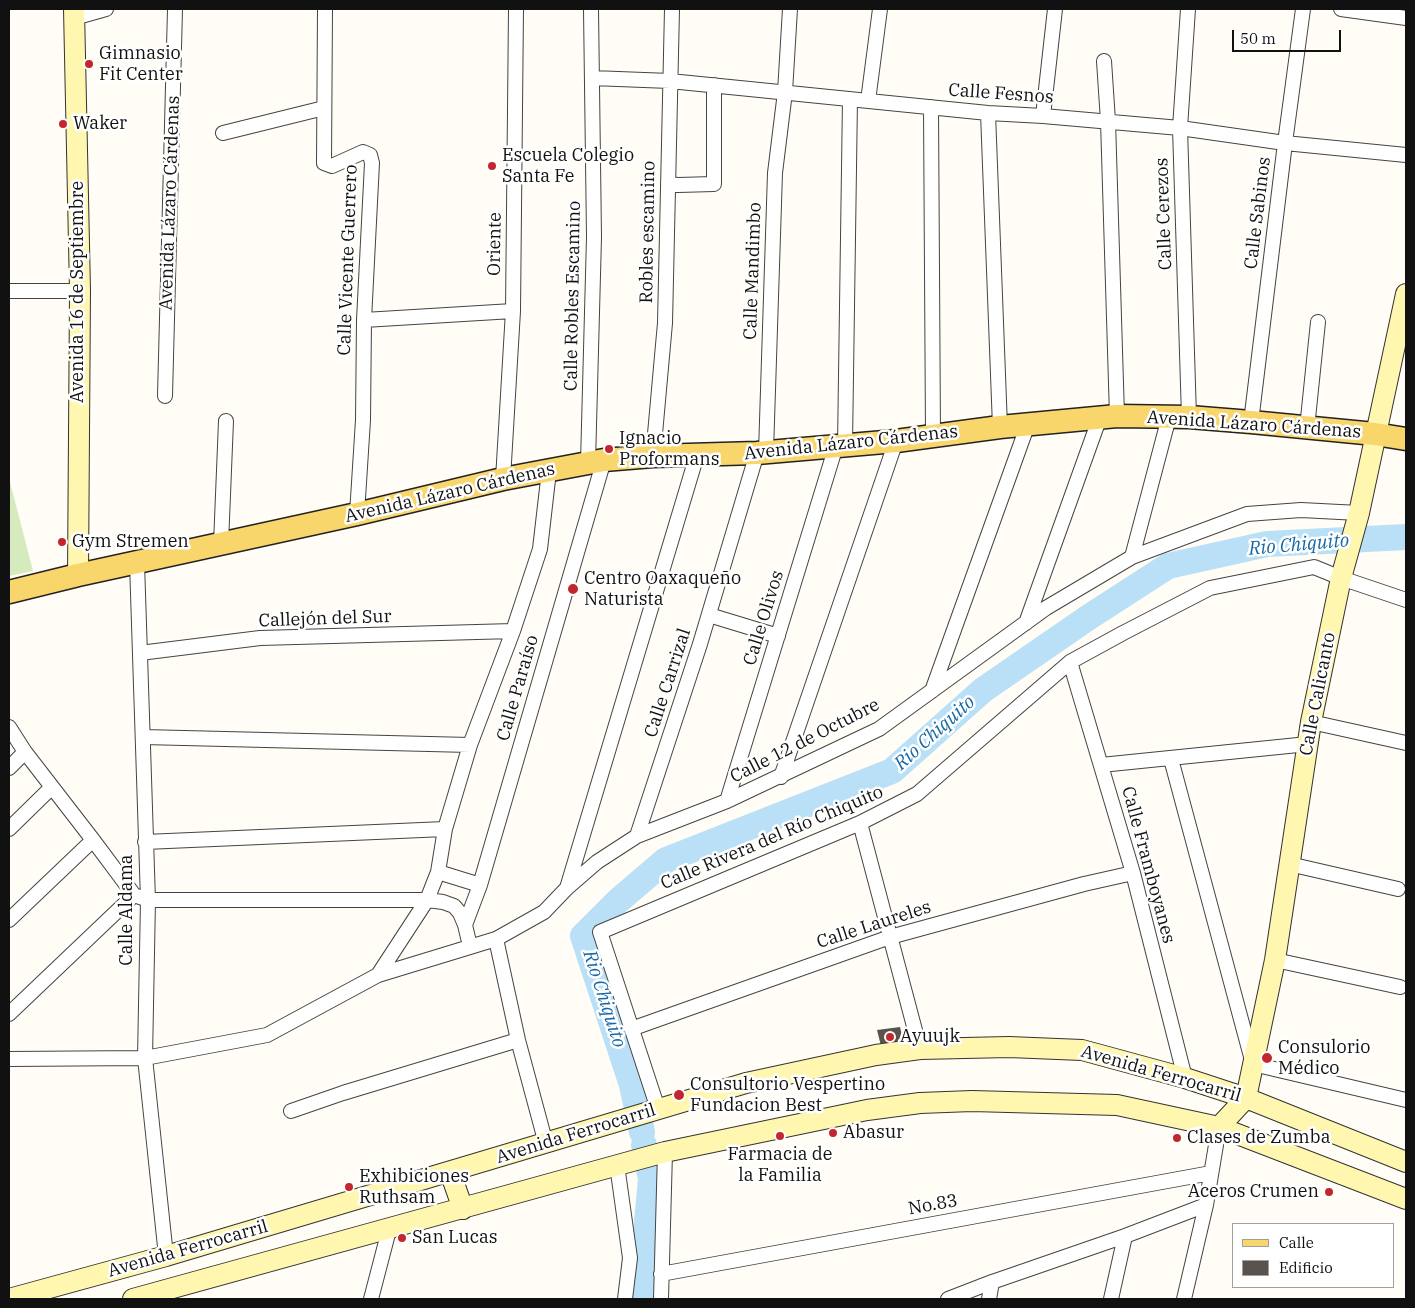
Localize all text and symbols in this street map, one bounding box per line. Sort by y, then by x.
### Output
scale bar [1235,20,1344,52]
text: 50 m [1240,29,1276,48]
place label: Gimnasio Fit Center [99,43,183,86]
marker: Gimnasio Fit Center [83,58,95,70]
street label: Calle Fesnos [948,80,1054,108]
street label: Avenida Lázaro Cárdenas [155,95,185,311]
place label: Waker [73,113,127,135]
marker: Waker [57,118,69,130]
place label: Escuela Colegio Santa Fe [502,145,634,188]
street label: Calle Sabinos [1240,156,1276,270]
street label: Calle Cerezos [1151,157,1177,271]
marker: Escuela Colegio Santa Fe [486,160,498,172]
street label: Robles escamino [636,160,660,304]
street label: Calle Vicente Guerrero [334,164,362,356]
street label: Avenida 16 de Septiembre [67,181,89,403]
street label: Calle Robles Escamino [561,201,585,391]
street label: Calle Mandimbo [740,202,766,340]
street label: Oriente [484,212,506,276]
street label: Avenida Lázaro Cárdenas [1146,407,1362,443]
street label: Avenida Lázaro Cárdenas [743,421,959,465]
place label: Ignacio Proformans [619,428,720,470]
marker: Ignacio Proformans [603,443,615,455]
street label: Avenida Lázaro Cárdenas [343,458,557,528]
water label: Rio Chiquito [1248,529,1350,561]
place label: Gym Stremen [72,531,189,553]
marker: Gym Stremen [56,536,68,548]
place label: Centro Oaxaqueño Naturista [584,568,741,610]
street label: Calle Olivos [739,568,789,668]
marker: Centro Oaxaqueño Naturista [566,582,580,596]
street label: Callejón del Sur [258,606,392,632]
street label: Calle Carrizal [640,626,696,740]
street label: Calle Calicanto [1295,630,1341,758]
street label: Calle Paraíso [493,633,543,743]
water label: Rio Chiquito [890,691,980,775]
street label: Calle 12 de Octubre [727,694,883,788]
street label: Calle Rivera del Río Chiquito [657,781,887,895]
street label: Calle Framboyanes [1117,784,1179,946]
street label: Calle Aldama [116,854,138,966]
street label: Calle Laureles [814,896,934,954]
water label: Rio Chiquito [578,948,630,1050]
place label: Ayuujk [900,1026,960,1048]
marker: Ayuujk [884,1031,896,1043]
place label: Consulorio Médico [1278,1037,1370,1080]
street label: Avenida Ferrocarril [1078,1041,1244,1107]
marker: Consulorio Médico [1260,1051,1274,1065]
place label: Consultorio Vespertino Fundacion Best [690,1074,885,1116]
marker: Consultorio Vespertino Fundacion Best [672,1088,686,1102]
street label: Avenida Ferrocarril [494,1099,658,1169]
place label: Abasur [843,1122,904,1144]
marker: Abasur [827,1127,839,1139]
place label: Clases de Zumba [1187,1127,1331,1149]
marker: Farmacia de la Familia [774,1130,786,1142]
marker: Clases de Zumba [1171,1132,1183,1144]
place label: Farmacia de la Familia [728,1144,832,1186]
place label: Exhibiciones Ruthsam [359,1166,469,1208]
marker: Exhibiciones Ruthsam [343,1181,355,1193]
place label: Aceros Crumen [1188,1181,1319,1203]
marker: Aceros Crumen [1323,1186,1335,1198]
street label: No.83 [907,1190,959,1220]
street label: Avenida Ferrocarril [105,1216,271,1282]
legend [1232,1223,1395,1288]
place label: San Lucas [412,1227,498,1249]
marker: San Lucas [396,1232,408,1244]
text: Calle [1279,1233,1314,1252]
text: Edificio [1279,1258,1333,1277]

